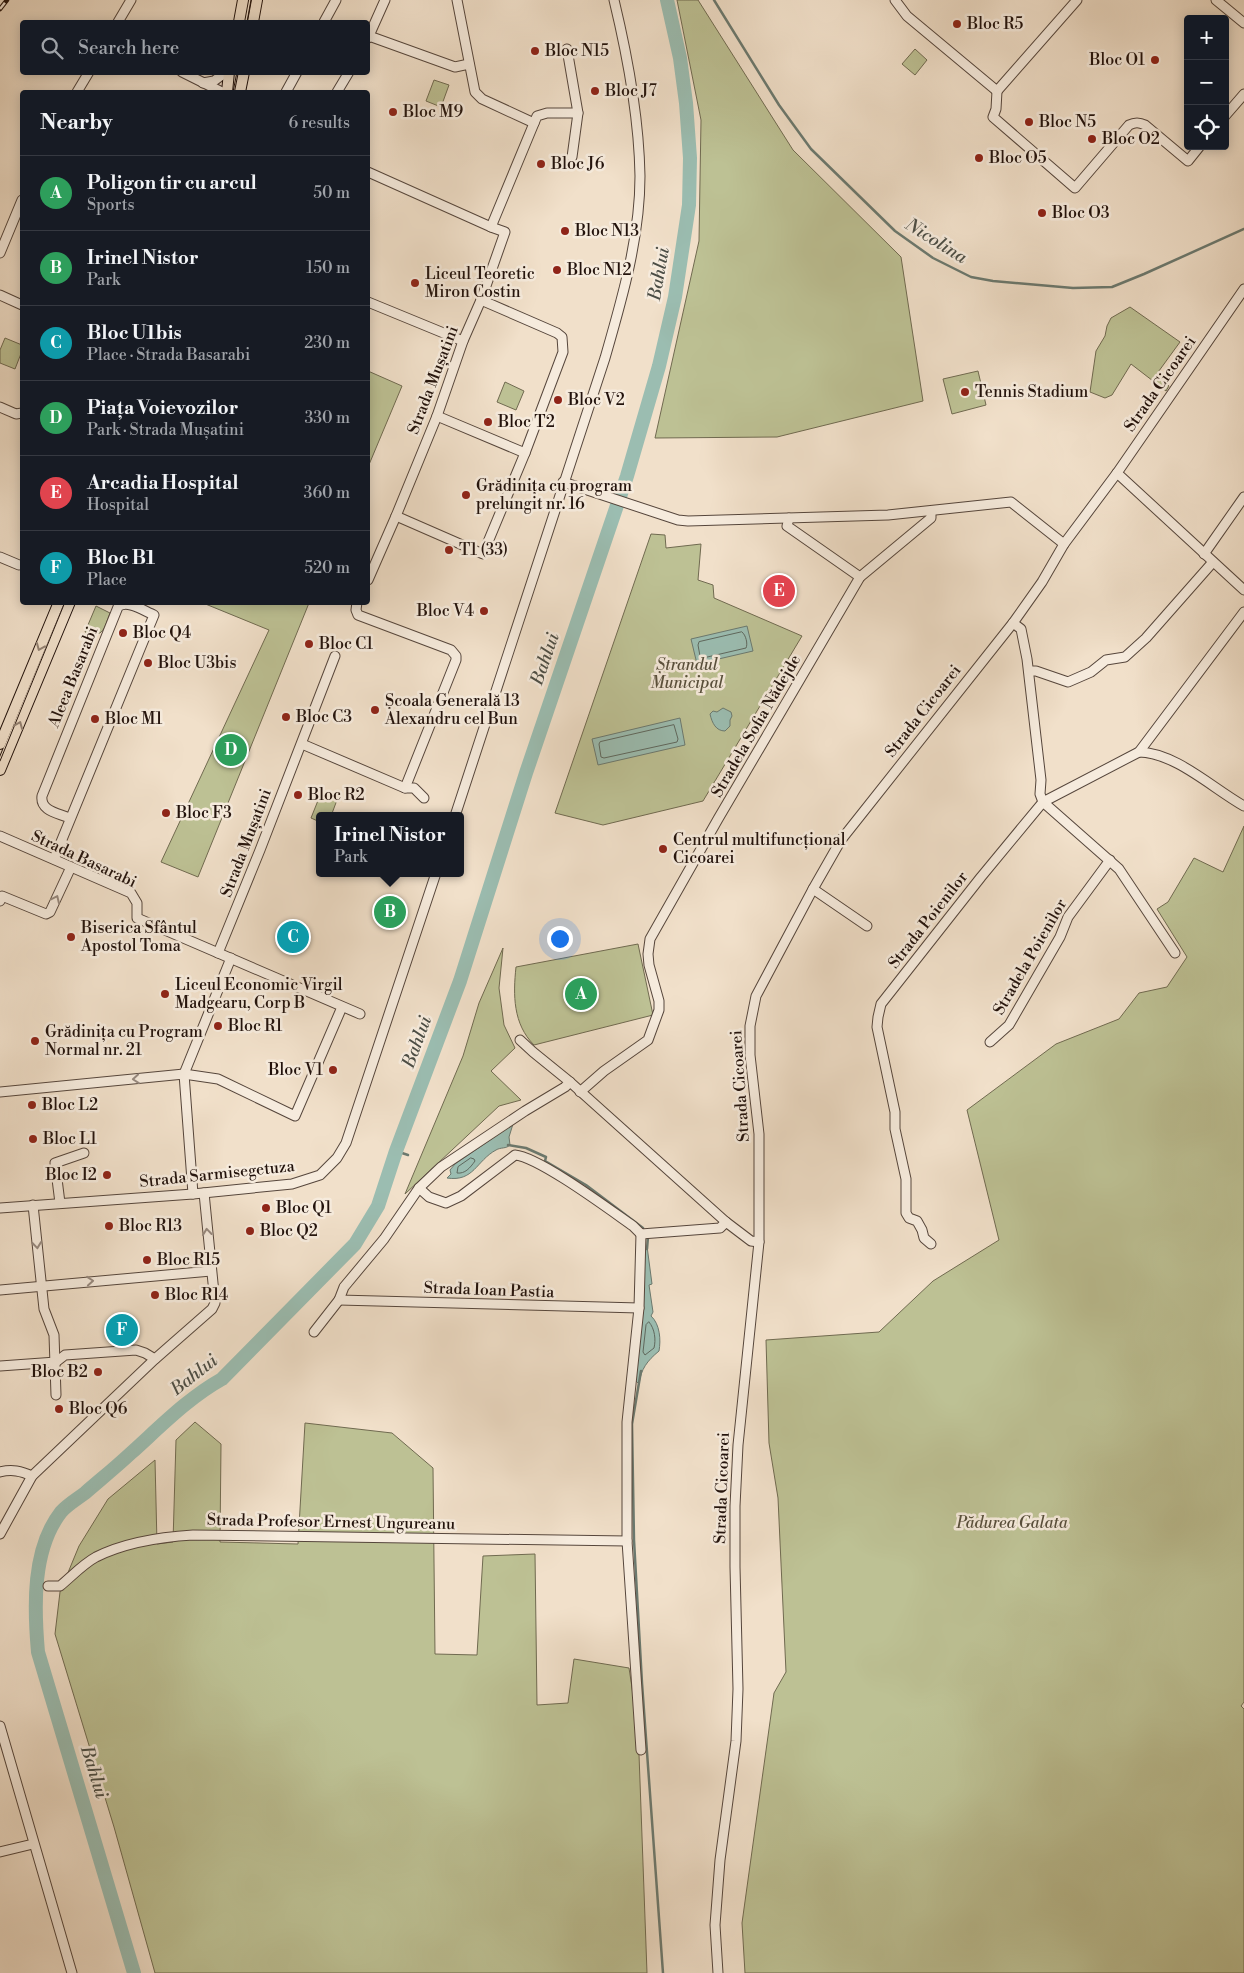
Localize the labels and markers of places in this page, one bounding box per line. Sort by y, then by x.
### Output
place label: Bloc R5 [966,14,1023,34]
marker: Bloc R5 [951,18,963,30]
place label: Bloc N15 [544,41,609,61]
marker: Bloc N15 [529,45,541,57]
place label: Bloc O1 [1088,50,1145,70]
marker: Bloc O1 [1149,54,1161,66]
place label: Bloc J7 [604,81,657,101]
marker: Bloc J7 [589,85,601,97]
place label: Bloc M9 [402,102,463,122]
marker: Bloc M9 [387,106,399,118]
place label: Bloc N5 [1038,112,1096,132]
marker: Bloc N5 [1023,116,1035,128]
place label: Bloc O2 [1101,129,1160,149]
marker: Bloc O2 [1086,133,1098,145]
place label: Bloc O5 [988,148,1047,168]
marker: Bloc O5 [973,152,985,164]
place label: Bloc J6 [550,154,605,174]
marker: Bloc J6 [535,158,547,170]
place label: Bloc O3 [1051,203,1110,223]
marker: Bloc O3 [1036,207,1048,219]
place label: Bloc N13 [574,221,639,241]
marker: Bloc N13 [559,225,571,237]
place label: Bloc N12 [566,260,632,280]
place label: Liceul Teoretic Miron Costin [425,264,535,302]
marker: Bloc N12 [551,264,563,276]
marker: Liceul Teoretic Miron Costin [409,277,421,289]
place label: Tennis Stadium [975,382,1088,402]
marker: Tennis Stadium [959,386,971,398]
place label: Bloc V2 [567,390,625,410]
marker: Bloc V2 [552,394,564,406]
place label: Bloc T2 [497,412,555,432]
marker: Bloc T2 [482,416,494,428]
place label: Grădinița cu program prelungit nr. 16 [476,476,632,514]
marker: Grădinița cu program prelungit nr. 16 [460,489,472,501]
place label: T1 (33) [459,540,508,560]
marker: T1 (33) [443,544,455,556]
pin: E [763,572,795,610]
place label: Bloc V4 [416,601,474,621]
marker: Bloc V4 [478,605,490,617]
place label: Bloc Q4 [132,623,192,643]
marker: Bloc Q4 [117,627,129,639]
place label: Bloc C1 [318,634,373,654]
marker: Bloc C1 [303,638,315,650]
place label: Bloc U3bis [157,653,236,673]
marker: Bloc U3bis [142,657,154,669]
place label: Școala Generală 13 Alexandru cel Bun [384,691,520,729]
marker: Școala Generală 13 Alexandru cel Bun [369,704,381,716]
place label: Bloc C3 [295,707,352,727]
place label: Bloc M1 [104,709,162,729]
marker: Bloc C3 [280,711,292,723]
marker: Bloc M1 [89,713,101,725]
pin: D [215,731,247,769]
place label: Bloc R2 [307,785,365,805]
marker: Bloc R2 [292,789,304,801]
place label: Bloc F3 [175,803,232,823]
marker: Bloc F3 [160,807,172,819]
place label: Centrul multifuncțional Cicoarei [673,830,846,868]
marker: Centrul multifuncțional Cicoarei [657,843,669,855]
pin: B [374,893,406,931]
place label: Biserica Sfântul Apostol Toma [80,918,197,956]
pin: C [277,918,309,956]
marker: Biserica Sfântul Apostol Toma [65,931,77,943]
place label: Liceul Economic Virgil Madgearu, Corp B [175,975,343,1013]
pin: A [565,975,597,1013]
marker: Liceul Economic Virgil Madgearu, Corp B [159,988,171,1000]
place label: Bloc R1 [227,1016,282,1036]
marker: Bloc R1 [212,1020,224,1032]
place label: Grădinița cu Program Normal nr. 21 [45,1022,203,1060]
marker: Grădinița cu Program Normal nr. 21 [29,1035,41,1047]
place label: Bloc V1 [267,1060,323,1080]
marker: Bloc V1 [327,1064,339,1076]
place label: Bloc L2 [41,1095,98,1115]
marker: Bloc L2 [26,1099,38,1111]
place label: Bloc L1 [42,1129,97,1149]
marker: Bloc L1 [27,1133,39,1145]
place label: Bloc I2 [44,1165,97,1185]
marker: Bloc I2 [101,1169,113,1181]
place label: Bloc Q1 [275,1198,332,1218]
marker: Bloc Q1 [260,1202,272,1214]
place label: Bloc R13 [118,1216,182,1236]
marker: Bloc R13 [103,1220,115,1232]
place label: Bloc Q2 [259,1221,318,1241]
marker: Bloc Q2 [244,1225,256,1237]
place label: Bloc R15 [156,1250,220,1270]
marker: Bloc R15 [141,1254,153,1266]
place label: Bloc R14 [164,1285,229,1305]
marker: Bloc R14 [149,1289,161,1301]
pin: F [106,1311,138,1349]
place label: Bloc B2 [30,1362,88,1382]
marker: Bloc B2 [92,1366,104,1378]
place label: Bloc Q6 [68,1399,128,1419]
marker: Bloc Q6 [53,1403,65,1415]

